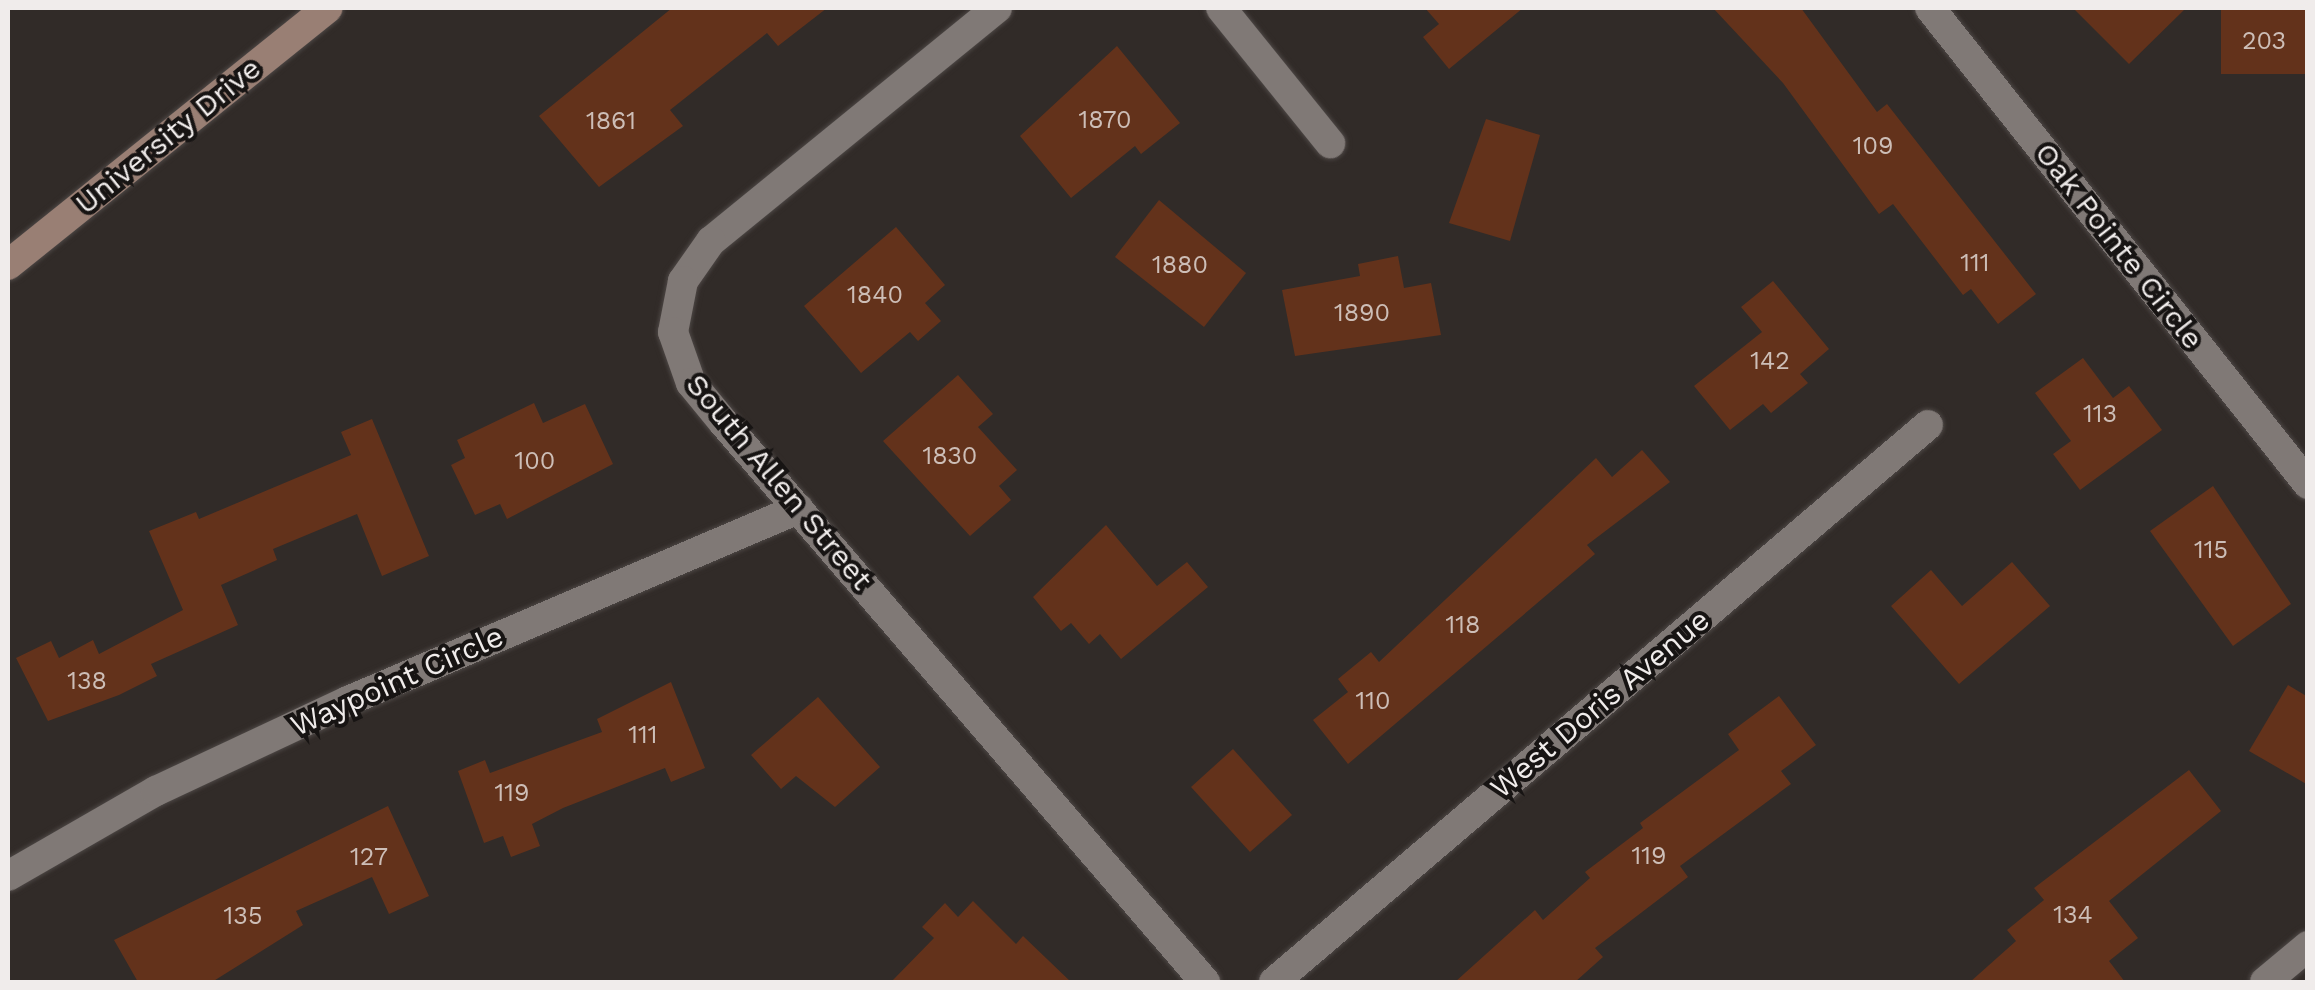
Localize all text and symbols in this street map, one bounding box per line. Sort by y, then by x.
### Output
house number: 203 [2242,26,2286,56]
street label: University Drive [68,50,268,222]
house number: 1870 [1078,105,1132,135]
house number: 1861 [586,106,636,136]
house number: 109 [1853,131,1893,161]
street label: Oak Pointe Circle [2027,135,2211,357]
house number: 111 [1960,248,1990,278]
house number: 1880 [1152,250,1208,280]
house number: 1840 [847,280,903,310]
house number: 1890 [1334,298,1390,328]
house number: 142 [1750,346,1790,376]
street label: South Allen Street [678,366,880,598]
house number: 113 [2083,399,2117,429]
house number: 1830 [923,441,977,471]
house number: 100 [515,446,555,476]
house number: 115 [2194,535,2228,565]
street label: West Doris Avenue [1483,602,1717,806]
house number: 118 [1446,610,1480,640]
street label: Waypoint Circle [285,618,509,744]
house number: 138 [67,666,107,696]
house number: 110 [1355,686,1391,716]
house number: 111 [628,720,658,750]
house number: 119 [495,778,529,808]
house number: 119 [1632,841,1666,871]
house number: 127 [350,842,388,872]
house number: 134 [2053,900,2093,930]
house number: 135 [224,901,262,931]

